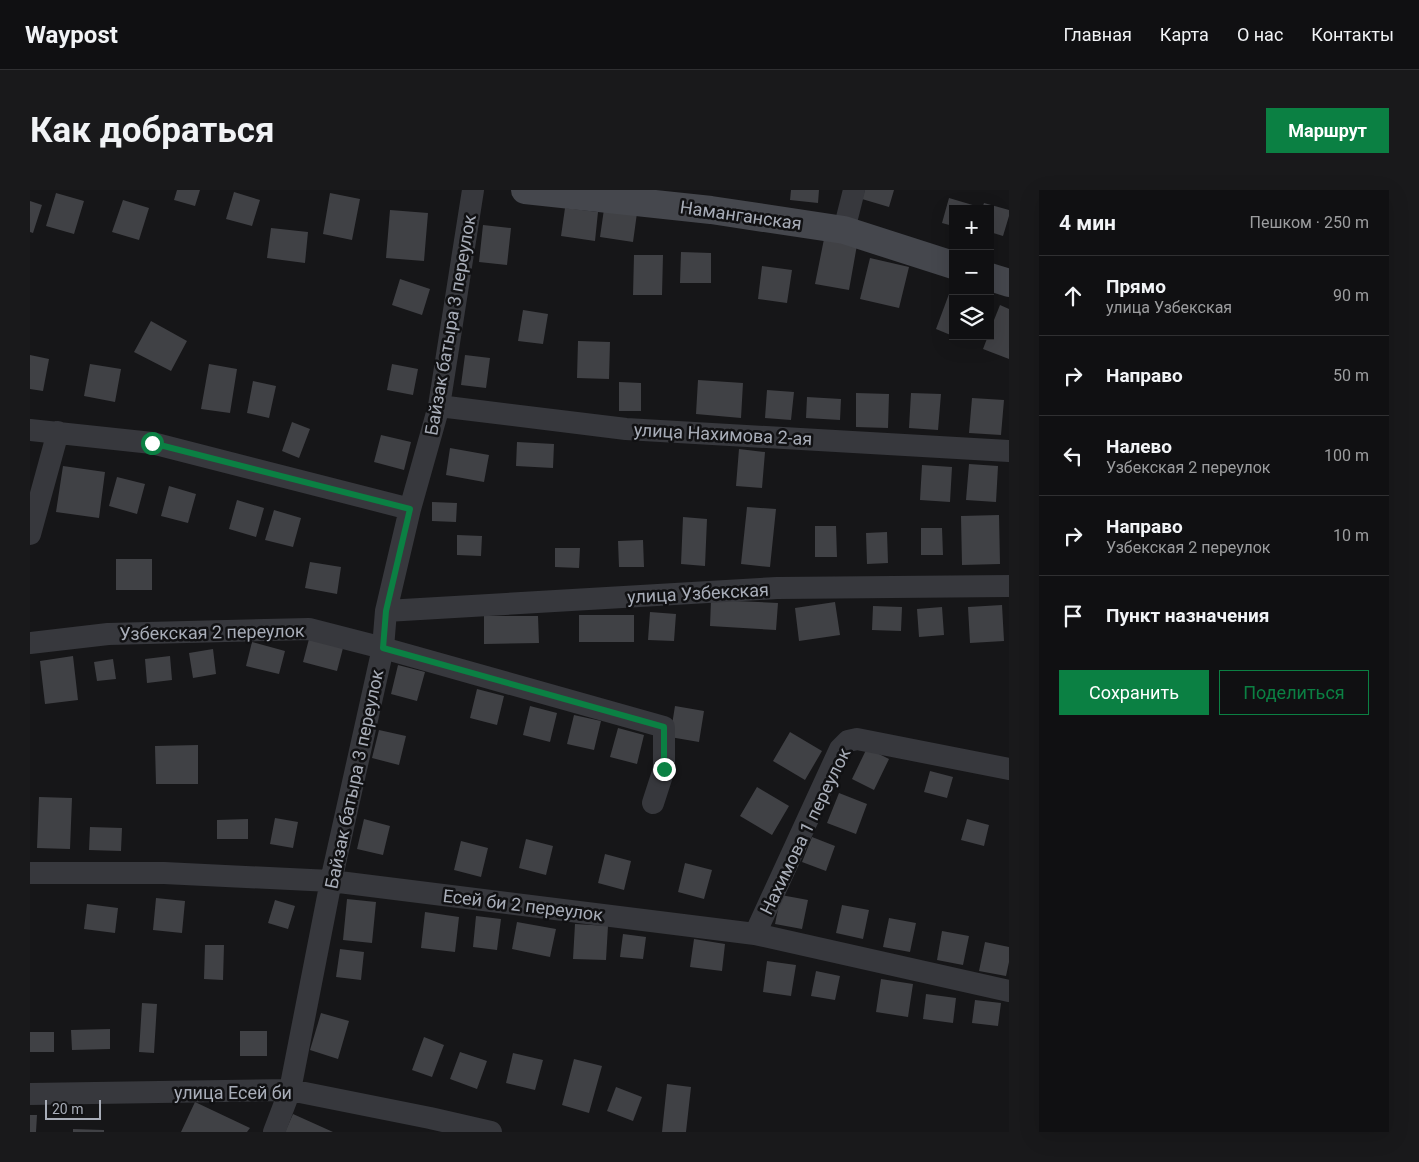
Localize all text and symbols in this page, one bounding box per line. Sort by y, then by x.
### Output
text: Waypost [25,21,118,49]
text: Главная [1063,24,1132,45]
text: Карта [1160,24,1209,45]
text: О нас [1237,24,1283,45]
text: Контакты [1311,24,1394,45]
button: Маршрут [1266,108,1389,153]
text: Как добраться [30,110,275,151]
street label: Наманганская [679,196,803,234]
map controls [949,205,994,340]
button: + [949,205,994,250]
text: 4 мин [1059,211,1116,235]
street label: Байзак батыра 3 переулок [420,213,480,437]
text: Пешком · 250 m [1250,213,1369,232]
button: − [949,250,994,295]
text: Прямо [1106,275,1166,298]
icon: ahead [1059,282,1087,310]
text: 90 m [1333,286,1369,305]
button: layers [949,295,994,340]
text: улица Узбекская [1106,298,1232,317]
icon: right [1059,362,1087,390]
text: Направо [1106,364,1183,387]
text: 50 m [1333,366,1369,385]
street label: улица Нахимова 2-ая [633,419,813,449]
route start [141,432,164,455]
text: Налево [1106,435,1172,458]
icon: left [1059,442,1087,470]
text: 100 m [1324,446,1369,465]
text: Узбекская 2 переулок [1106,458,1271,477]
text: Направо [1106,515,1183,538]
icon: right [1059,522,1087,550]
text: 10 m [1333,526,1369,545]
text: Узбекская 2 переулок [1106,538,1271,557]
street label: улица Узбекская [627,579,769,607]
icon: arrive [1059,602,1087,630]
text: Пункт назначения [1106,604,1269,627]
street label: Узбекская 2 переулок [119,620,305,644]
street label: Байзак батыра 3 переулок [320,667,388,891]
button: Сохранить [1059,670,1209,715]
button: Поделиться [1219,670,1369,715]
street label: Нахимова 1 переулок [756,744,855,918]
route end [653,758,676,781]
street label: Есей би 2 переулок [442,885,605,925]
street label: улица Есей би [174,1082,292,1103]
scale bar [45,1097,101,1120]
text: 20 m [52,1101,84,1117]

